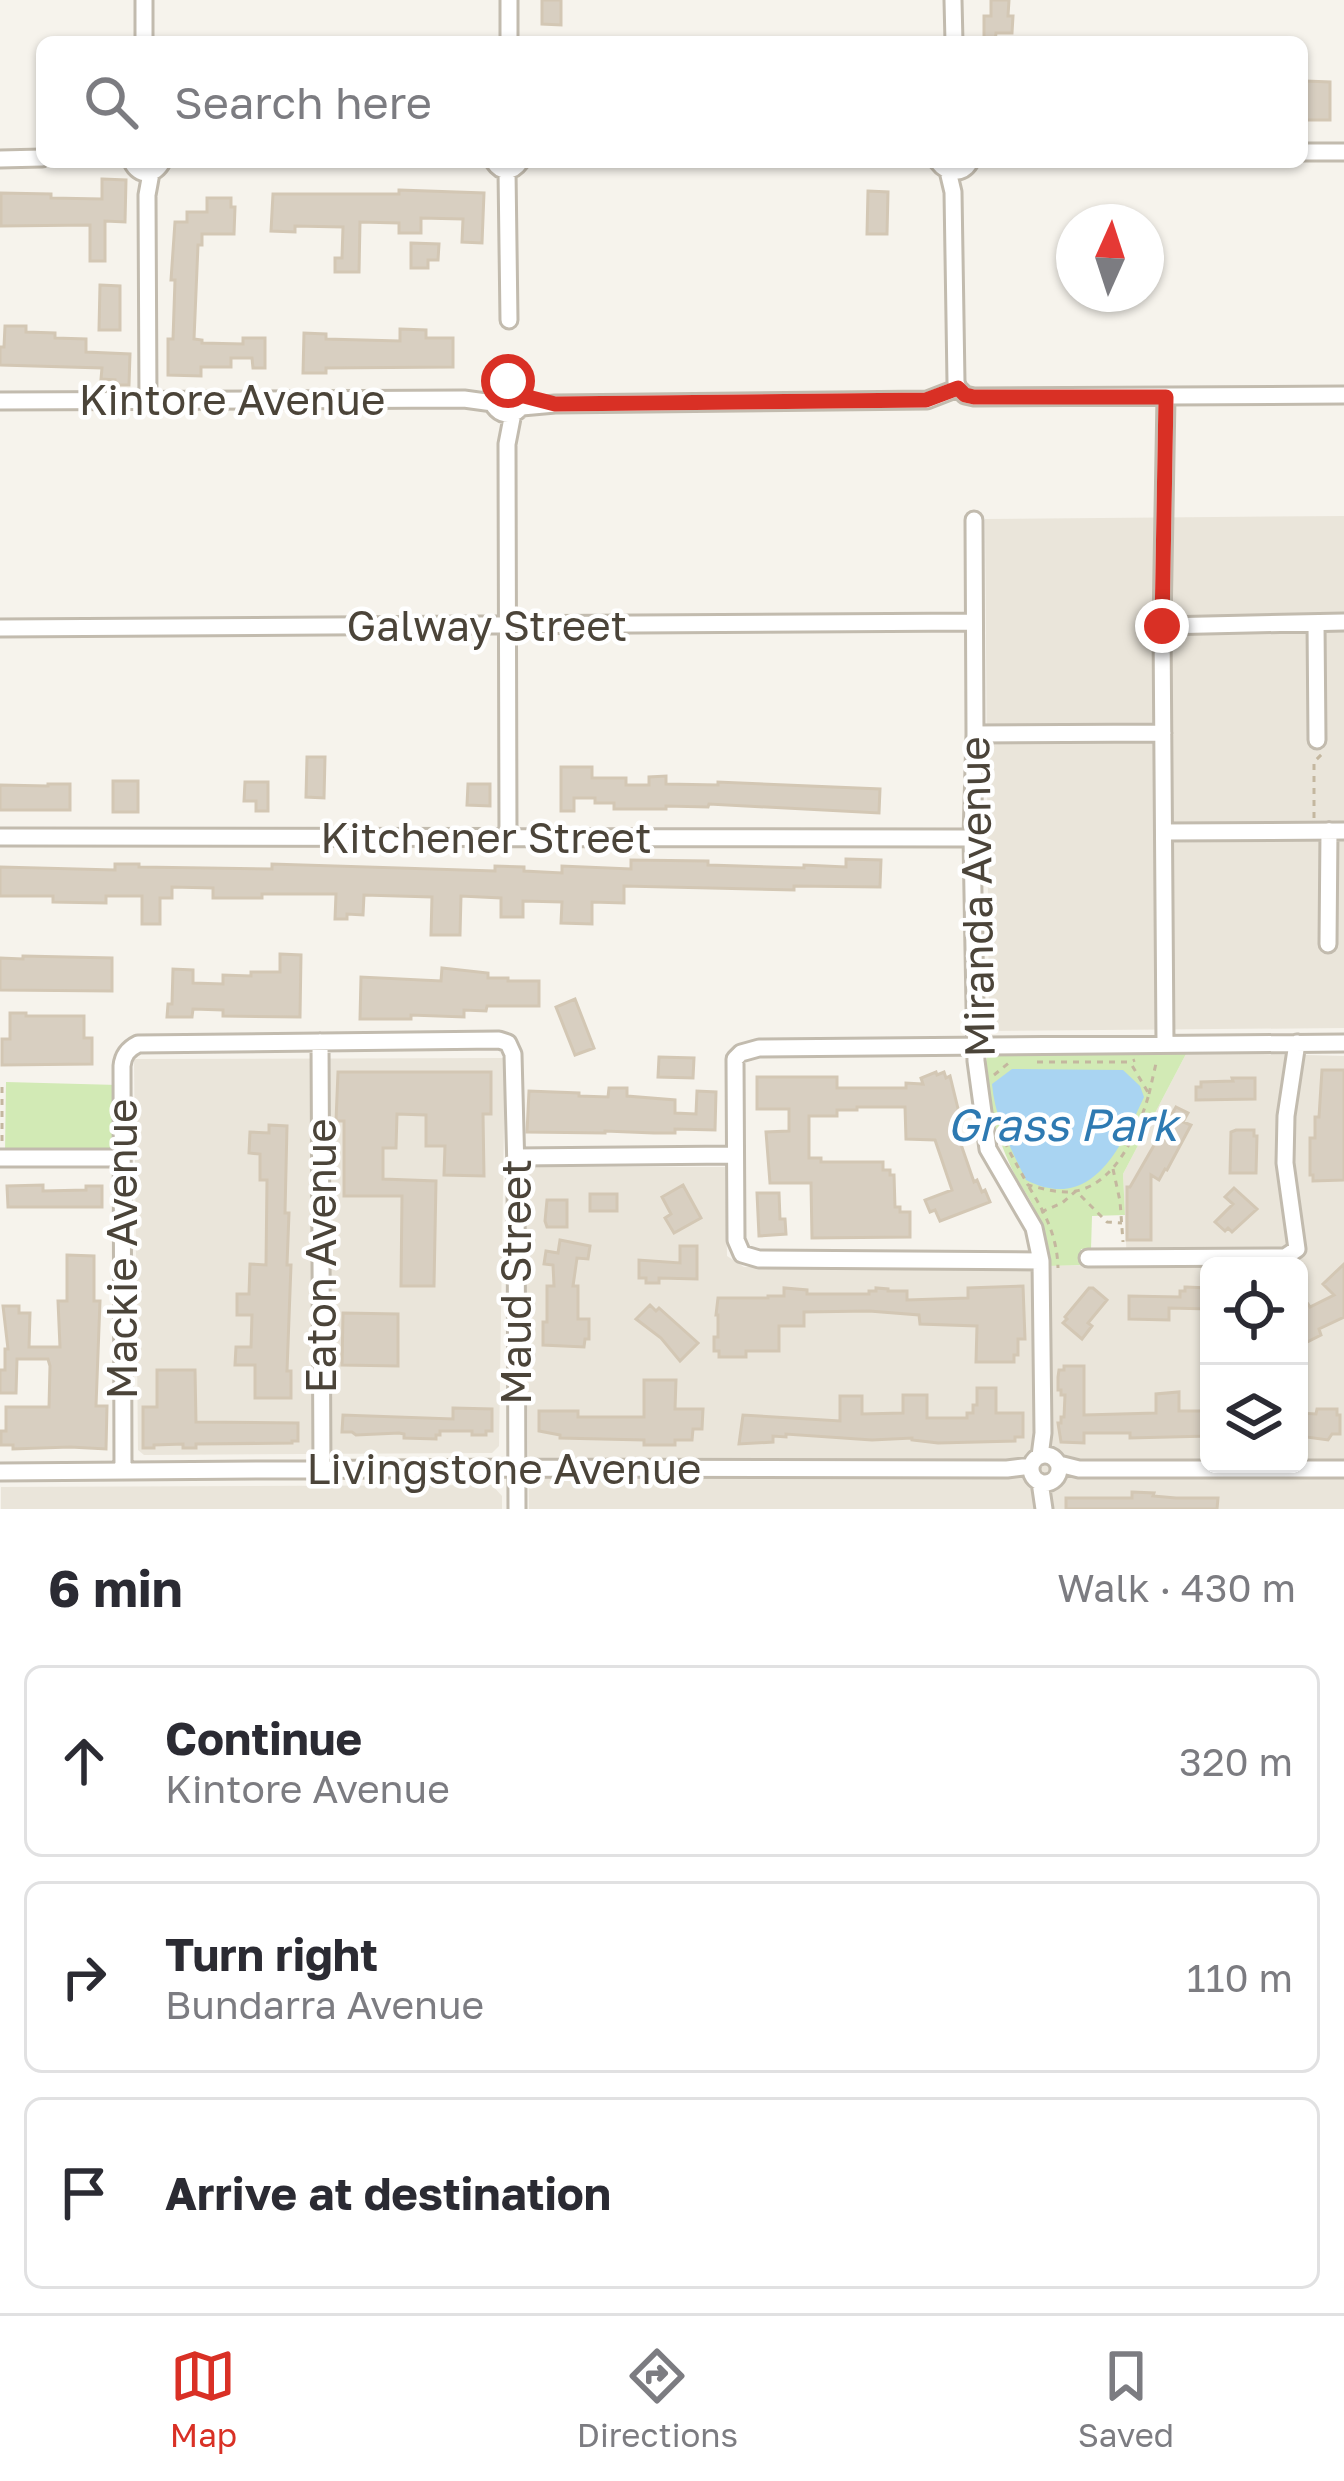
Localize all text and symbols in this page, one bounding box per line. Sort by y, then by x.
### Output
search box [36,36,1308,168]
icon: search [78,69,144,135]
text: Search here [174,75,432,129]
north arrow [1056,204,1164,312]
route start [481,354,535,408]
street label: Kintore Avenue [79,374,385,424]
route end [1135,599,1189,653]
street label: Galway Street [347,600,627,650]
street label: Miranda Avenue [948,736,1004,1058]
street label: Kitchener Street [320,812,652,862]
water label: Grass Park [947,1097,1182,1151]
street label: Mackie Avenue [96,1099,146,1399]
street label: Eaton Avenue [295,1118,345,1394]
street label: Maud Street [490,1159,540,1405]
map controls [1200,1257,1308,1473]
button: locate [1200,1257,1308,1365]
button: layers [1200,1365,1308,1473]
street label: Livingstone Avenue [307,1443,701,1493]
text: 6 min [48,1557,183,1618]
text: Walk · 430 m [1057,1564,1296,1611]
text: Continue [165,1711,362,1765]
icon: ahead [51,1728,117,1794]
text: 320 m [1179,1738,1293,1785]
text: Kintore Avenue [165,1765,450,1812]
text: Turn right [165,1927,378,1981]
icon: right [51,1944,117,2010]
text: 110 m [1187,1954,1293,2001]
text: Bundarra Avenue [165,1981,484,2028]
icon: arrive [51,2160,117,2226]
text: Arrive at destination [165,2166,611,2220]
tab: Map [170,2343,237,2454]
tab: Directions [577,2343,738,2454]
tab: Saved [1078,2343,1174,2454]

